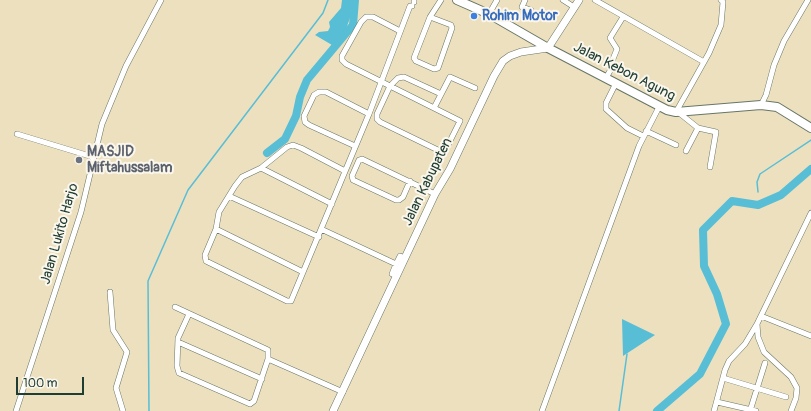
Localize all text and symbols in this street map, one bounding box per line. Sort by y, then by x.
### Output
place label: Rohim Motor [482,8,558,24]
marker: Rohim Motor [469,11,479,21]
street label: Jalan Kebon Agung [570,39,678,105]
street label: Jalan Kabupaten [400,135,456,229]
place label: MASJID Miftahussalam [87,144,172,176]
marker: MASJID Miftahussalam [74,155,84,165]
street label: Jalan Lukito Harjo [38,182,82,286]
scale bar [18,369,86,395]
text: 100 m [23,376,57,391]

